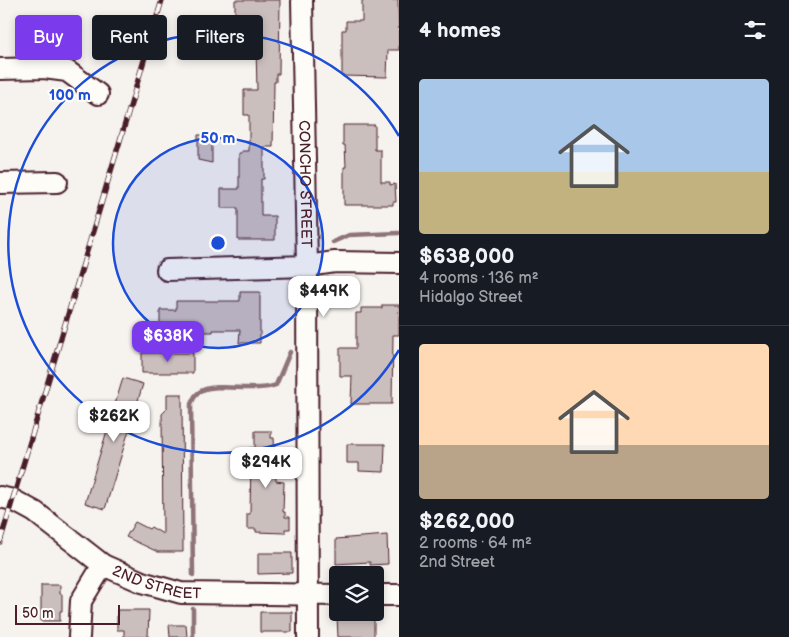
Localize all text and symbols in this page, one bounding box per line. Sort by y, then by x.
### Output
chip: Buy [15,15,82,60]
chip: Rent [92,15,167,60]
chip: Filters [177,15,263,60]
icon: filters [741,16,769,44]
text: 4 homes [419,18,501,43]
text: 100 m [49,86,91,105]
icon: home [549,111,639,201]
street label: CONCHO STREET [294,120,316,248]
text: 50 m [201,129,236,148]
centre of rings [209,234,227,252]
text: $638,000 [419,244,514,269]
text: 4 rooms · 136 m² [419,269,539,288]
pin: $449K [289,276,359,318]
text: $449K [299,282,349,301]
text: Hidalgo Street [419,288,522,307]
pin: $638K [133,320,203,363]
text: $638K [143,327,193,346]
icon: home [549,377,639,467]
pin: $262K [79,400,149,443]
text: $262K [89,407,139,426]
pin: $294K [231,446,301,489]
text: $294K [241,453,291,472]
text: $262,000 [419,509,515,534]
text: 2 rooms · 64 m² [419,534,532,553]
text: 2nd Street [419,553,495,572]
street label: 2ND STREET [109,561,202,603]
map controls [329,566,384,621]
button: layers [329,566,384,621]
scale bar [15,602,120,625]
text: 50 m [22,605,54,622]

